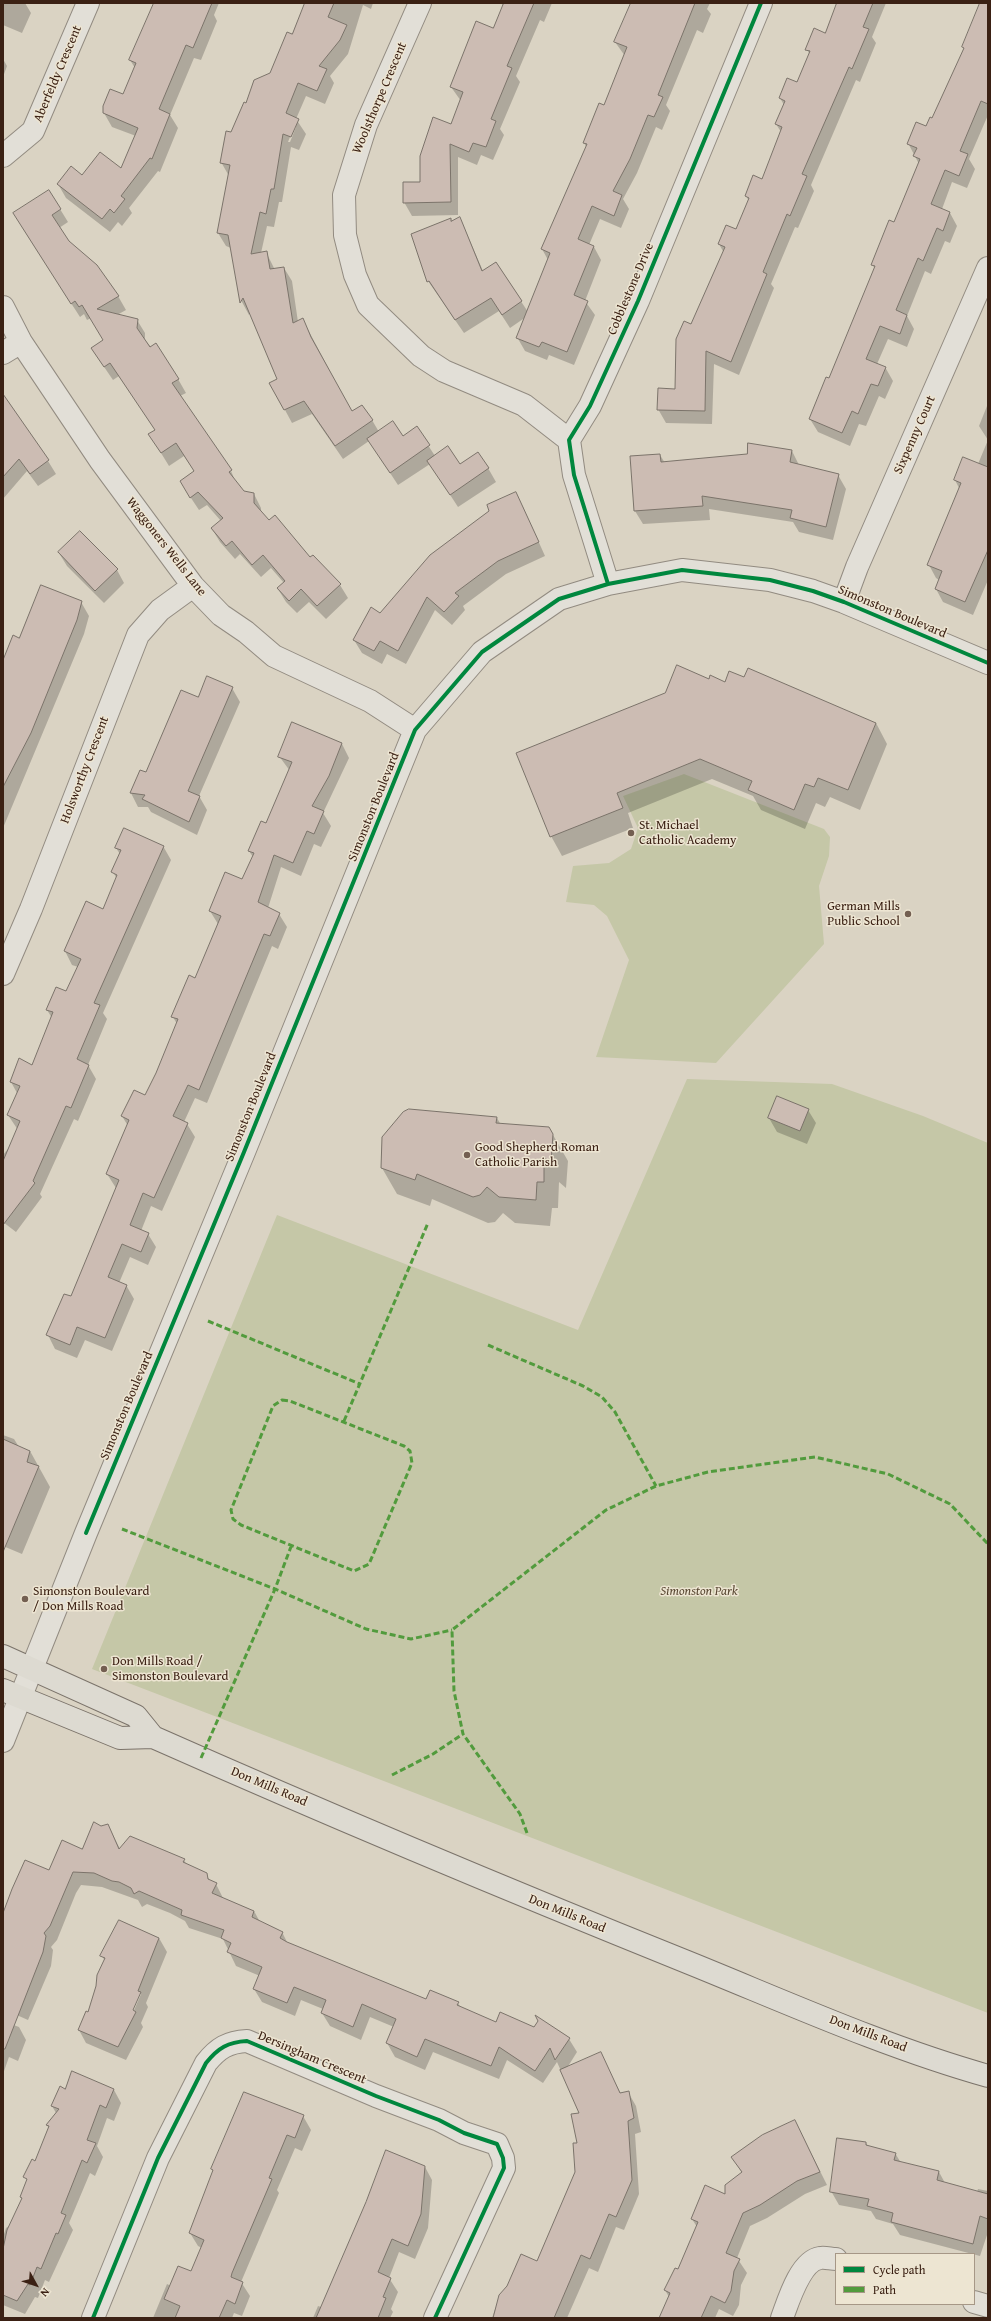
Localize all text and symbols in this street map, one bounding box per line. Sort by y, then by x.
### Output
street label: Aberfeldy Crescent [31,23,85,125]
street label: Woolsthorpe Crescent [349,40,411,156]
street label: Cobblestone Drive [605,241,657,337]
street label: Sixpenny Court [891,393,939,477]
street label: Waggoners Wells Lane [123,495,209,599]
street label: Simonston Boulevard [835,582,949,642]
street label: Holsworthy Crescent [57,714,113,826]
street label: Simonston Boulevard [345,750,403,864]
place label: St. Michael Catholic Academy [639,818,737,849]
marker: St. Michael Catholic Academy [626,828,636,838]
place label: German Mills Public School [827,899,900,930]
marker: German Mills Public School [903,909,913,919]
street label: Simonston Boulevard [222,1050,280,1164]
place label: Good Shepherd Roman Catholic Parish [475,1140,599,1171]
marker: Good Shepherd Roman Catholic Parish [462,1150,472,1160]
street label: Simonston Boulevard [97,1349,157,1463]
place label: Simonston Boulevard / Don Mills Road [33,1584,149,1615]
park label: Simonston Park [660,1584,738,1600]
marker: Simonston Boulevard / Don Mills Road [20,1594,30,1604]
place label: Don Mills Road / Simonston Boulevard [112,1654,228,1685]
marker: Don Mills Road / Simonston Boulevard [99,1664,109,1674]
street label: Don Mills Road [228,1764,310,1810]
street label: Don Mills Road [526,1891,608,1937]
street label: Don Mills Road [827,2012,909,2056]
street label: Dersingham Crescent [256,2028,368,2088]
legend [835,2253,975,2305]
text: Cycle path [873,2261,925,2278]
north arrow [16,2265,56,2305]
text: Path [873,2281,896,2298]
text: N [37,2285,54,2301]

